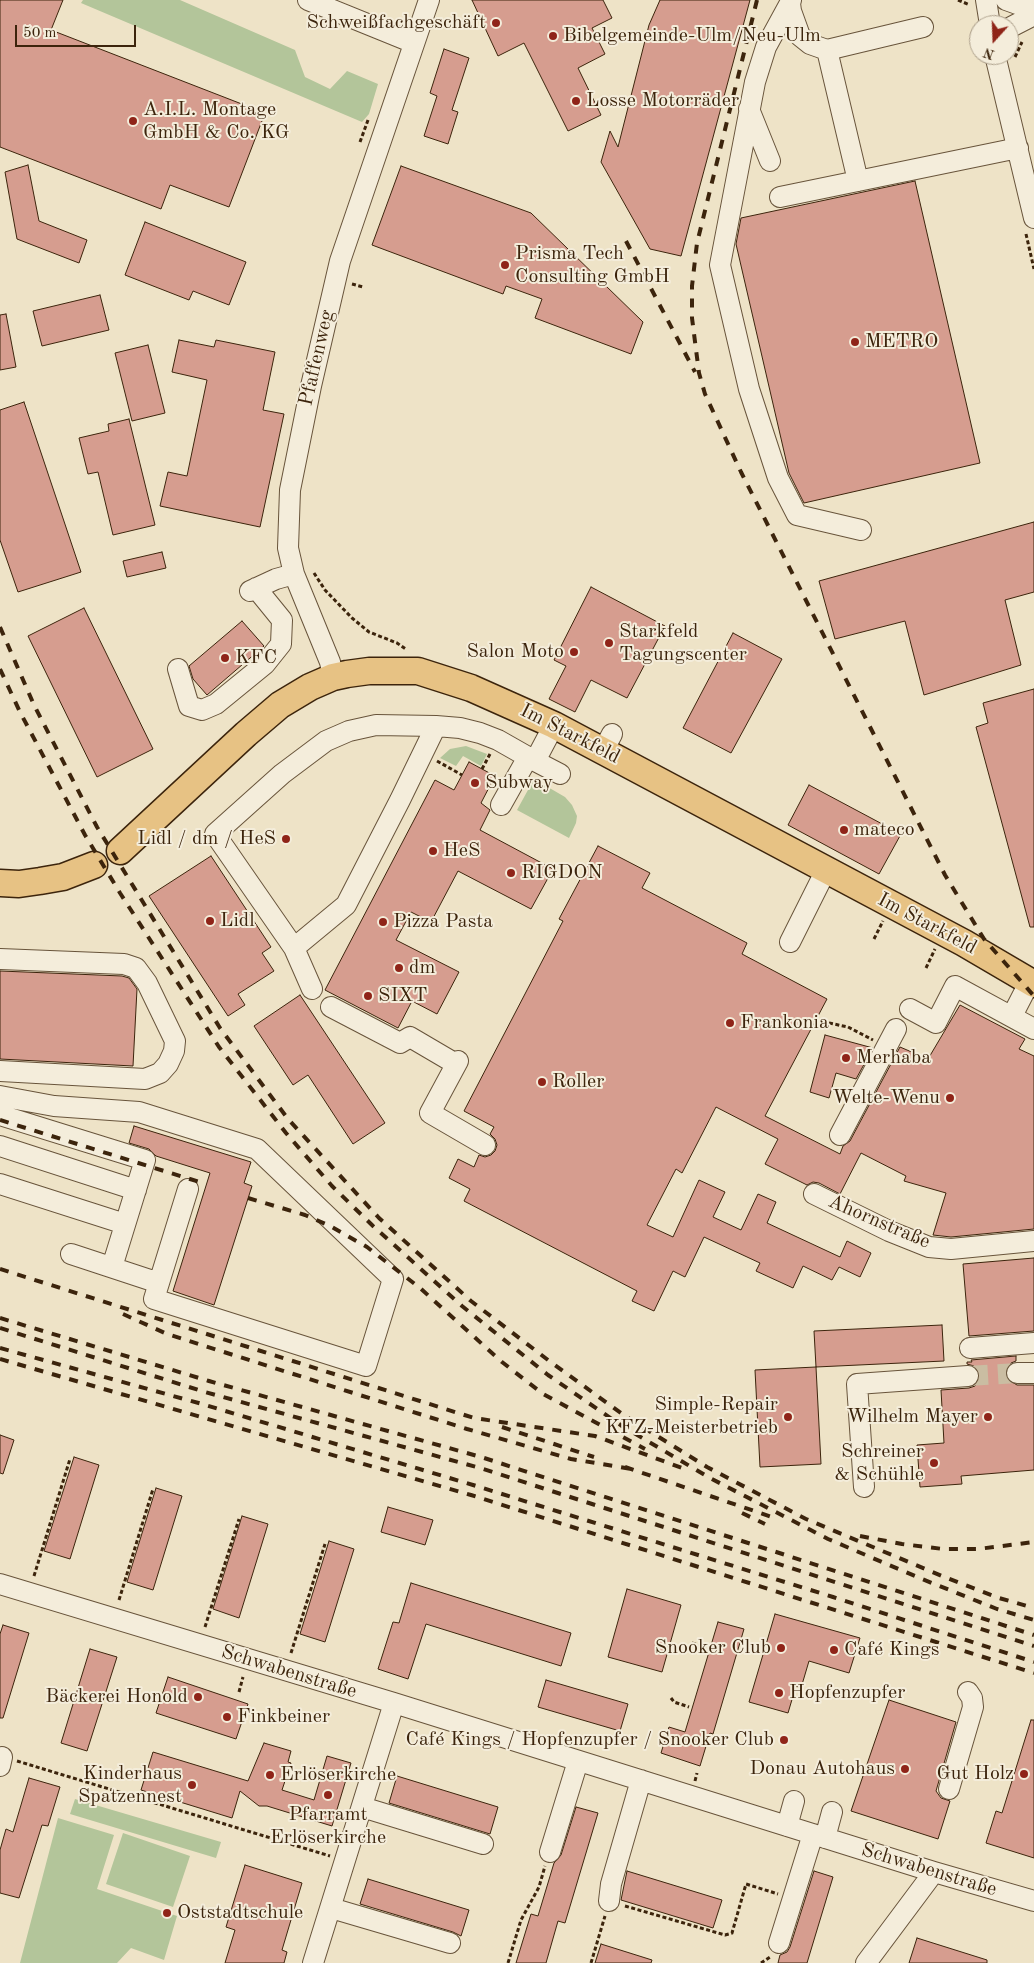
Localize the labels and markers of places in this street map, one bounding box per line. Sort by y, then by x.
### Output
place label: Schweißfachgeschäft [306,11,486,35]
marker: Schweißfachgeschäft [490,17,502,29]
place label: Bibelgemeinde-Ulm/Neu-Ulm [563,24,821,48]
marker: Bibelgemeinde-Ulm/Neu-Ulm [547,30,559,42]
place label: Losse Motorräder [586,89,739,113]
marker: Losse Motorräder [570,95,582,107]
place label: A.I.L. Montage GmbH & Co. KG [143,98,289,145]
marker: A.I.L. Montage GmbH & Co. KG [127,115,139,127]
place label: Prisma Tech Consulting GmbH [515,242,670,289]
marker: Prisma Tech Consulting GmbH [499,259,511,271]
place label: METRO [865,330,938,354]
marker: METRO [849,336,861,348]
place label: Starkfeld Tagungscenter [619,620,747,667]
marker: Starkfeld Tagungscenter [603,637,615,649]
place label: Salon Moto [466,640,564,664]
place label: KFC [235,646,277,670]
marker: Salon Moto [568,646,580,658]
marker: KFC [219,652,231,664]
place label: Subway [485,771,553,795]
marker: Subway [469,777,481,789]
place label: mateco [854,818,915,842]
marker: mateco [838,824,850,836]
place label: Lidl / dm / HeS [137,827,276,851]
marker: Lidl / dm / HeS [280,833,292,845]
place label: HeS [443,839,480,863]
marker: HeS [427,845,439,857]
place label: RIGDON [521,861,603,885]
marker: RIGDON [505,867,517,879]
place label: Lidl [220,909,255,933]
place label: Pizza Pasta [393,910,493,934]
marker: Lidl [204,915,216,927]
marker: Pizza Pasta [377,916,389,928]
place label: dm [409,956,435,980]
marker: dm [393,962,405,974]
place label: SIXT [378,984,428,1008]
marker: SIXT [362,990,374,1002]
place label: Frankonia [740,1011,829,1035]
marker: Frankonia [724,1017,736,1029]
place label: Merhaba [856,1046,931,1070]
marker: Merhaba [840,1052,852,1064]
place label: Roller [552,1070,604,1094]
marker: Roller [536,1076,548,1088]
place label: Welte-Wenu [832,1086,940,1110]
marker: Welte-Wenu [944,1092,956,1104]
place label: Simple-Repair KFZ-Meisterbetrieb [605,1393,778,1440]
place label: Wilhelm Mayer [846,1405,978,1429]
marker: Simple-Repair KFZ-Meisterbetrieb [782,1411,794,1423]
marker: Wilhelm Mayer [982,1411,994,1423]
place label: Schreiner & Schühle [835,1440,924,1487]
marker: Schreiner & Schühle [928,1457,940,1469]
place label: Snooker Club [655,1636,771,1660]
place label: Café Kings [844,1638,939,1662]
marker: Snooker Club [775,1642,787,1654]
marker: Café Kings [828,1644,840,1656]
place label: Hopfenzupfer [789,1681,905,1705]
place label: Bäckerei Honold [45,1685,188,1709]
marker: Hopfenzupfer [773,1687,785,1699]
marker: Bäckerei Honold [192,1691,204,1703]
place label: Finkbeiner [237,1705,330,1729]
marker: Finkbeiner [221,1711,233,1723]
place label: Café Kings / Hopfenzupfer / Snooker Club [405,1728,774,1752]
marker: Café Kings / Hopfenzupfer / Snooker Club [778,1734,790,1746]
place label: Donau Autohaus [750,1757,895,1781]
place label: Kinderhaus Spatzennest [78,1762,182,1809]
place label: Gut Holz [936,1762,1014,1786]
place label: Erlöserkirche [280,1763,396,1787]
marker: Donau Autohaus [899,1763,911,1775]
marker: Gut Holz [1018,1768,1030,1780]
marker: Erlöserkirche [264,1769,276,1781]
marker: Kinderhaus Spatzennest [186,1779,198,1791]
marker: Pfarramt Erlöserkirche [322,1789,334,1801]
place label: Pfarramt Erlöserkirche [270,1803,386,1850]
place label: Oststadtschule [177,1901,303,1925]
marker: Oststadtschule [161,1907,173,1919]

